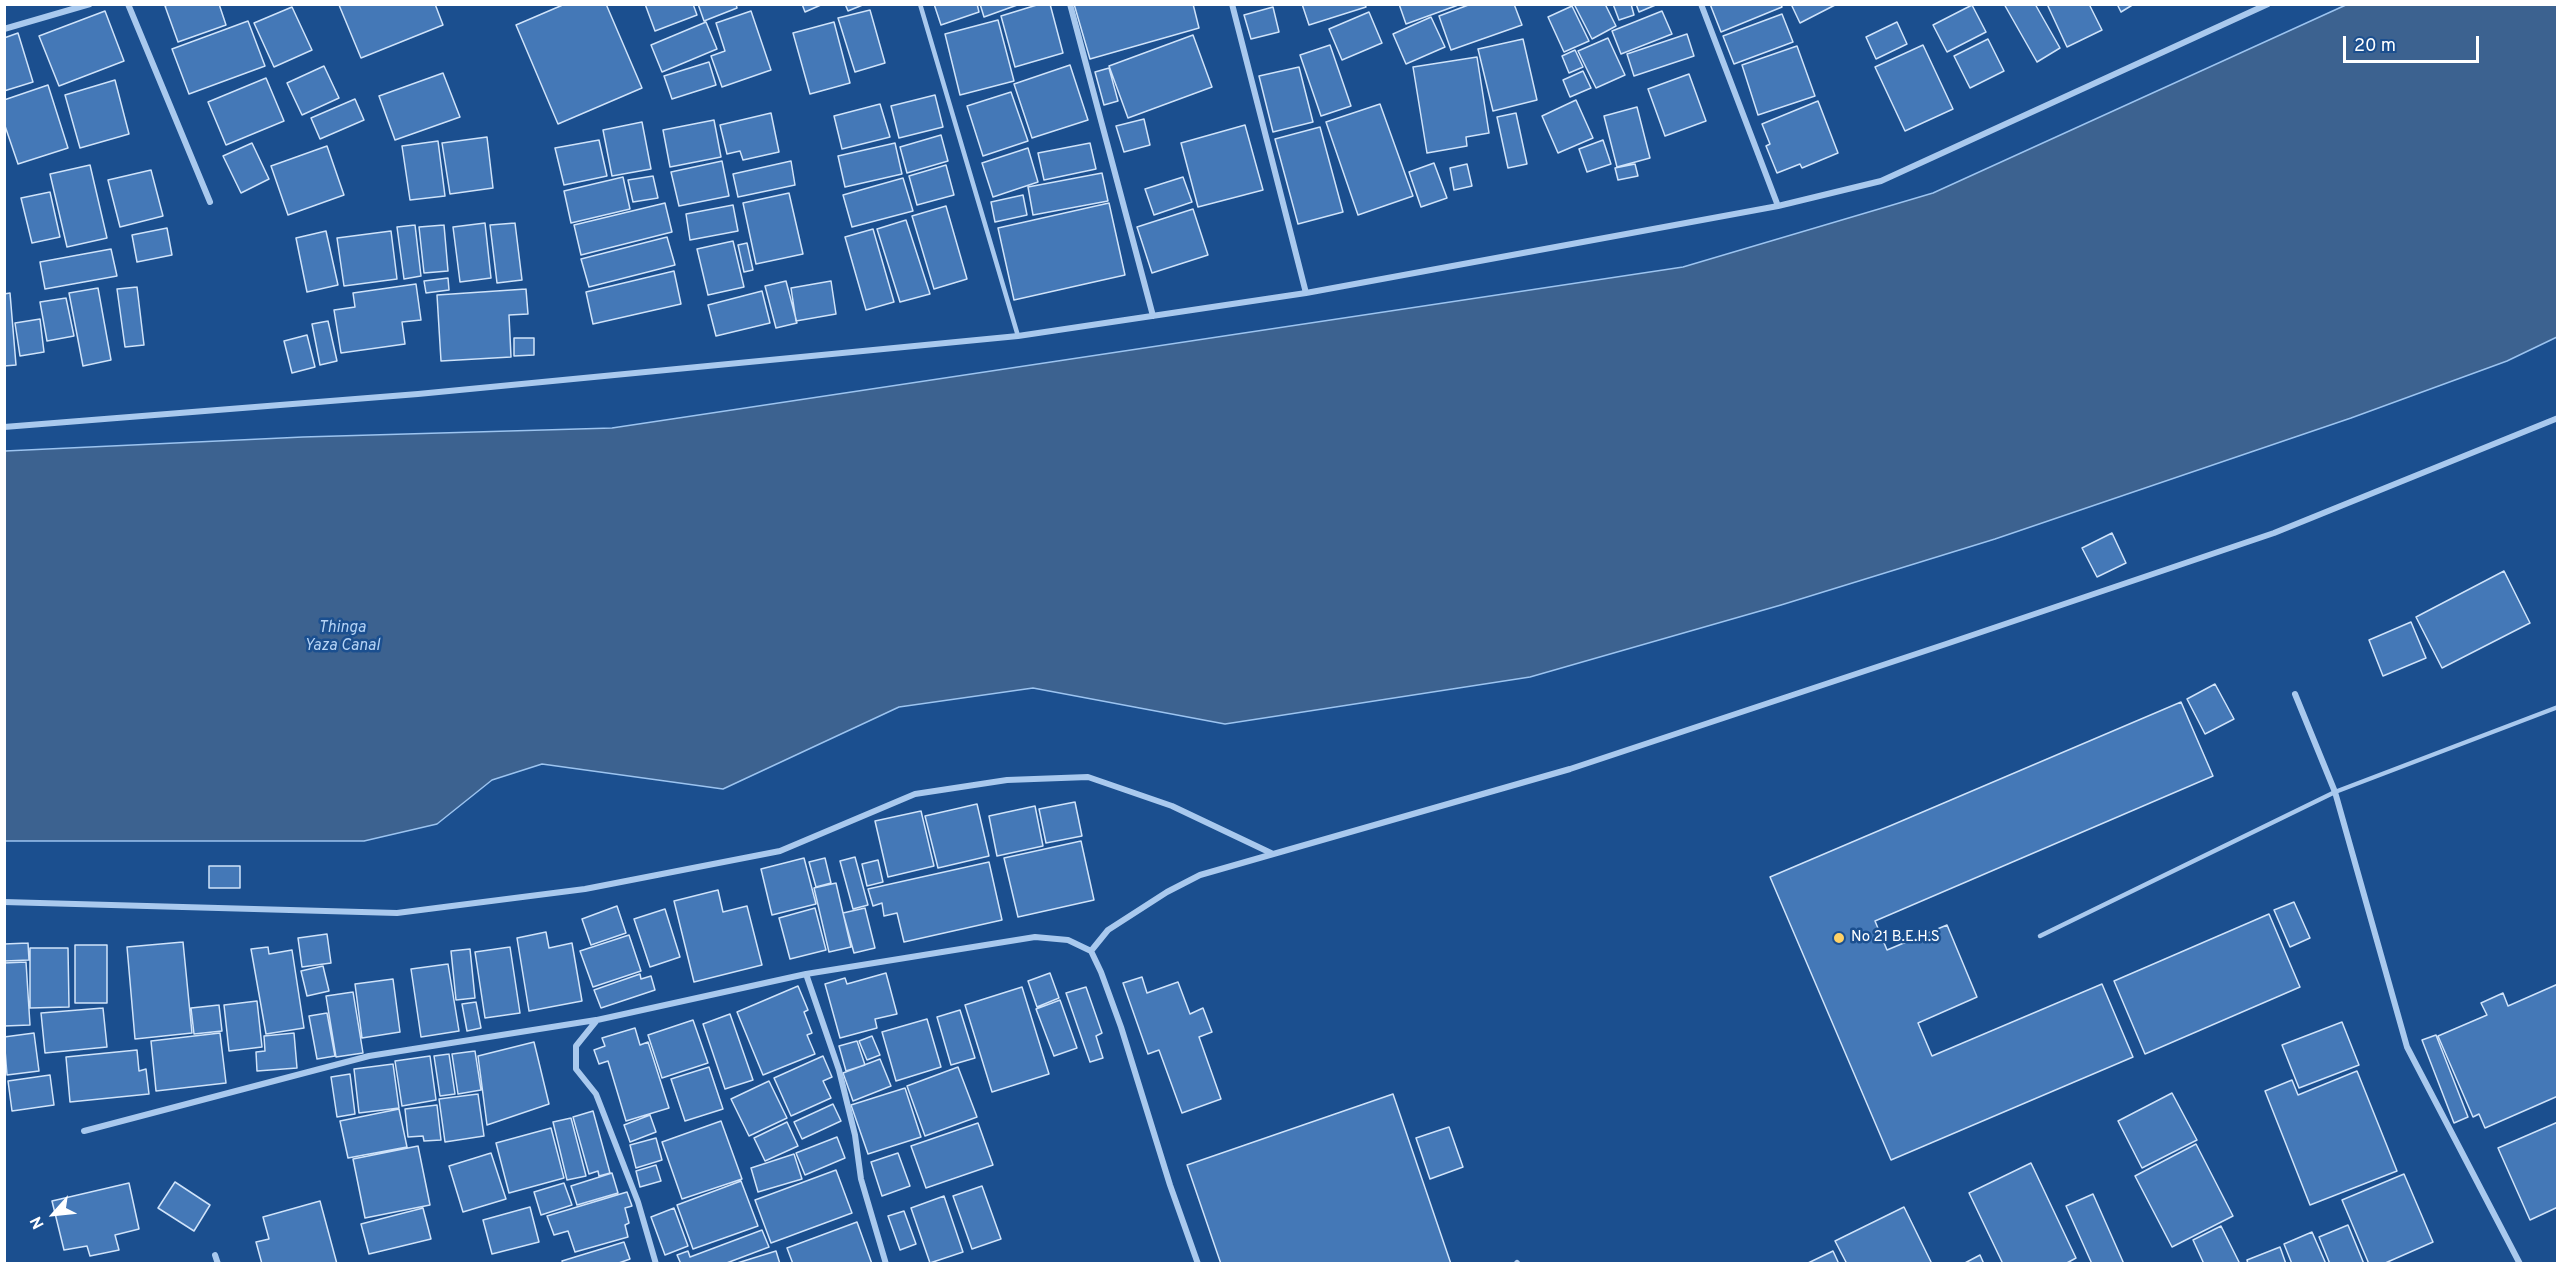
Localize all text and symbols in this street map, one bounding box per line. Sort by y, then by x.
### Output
scale bar [2346,24,2482,62]
text: 20 m [2354,35,2396,58]
water label: Thinga Yaza Canal [304,619,380,657]
place label: No 21 B.E.H.S [1851,929,1940,947]
marker: No 21 B.E.H.S [1832,931,1846,945]
north arrow [24,1184,84,1244]
text: N [26,1213,49,1232]

